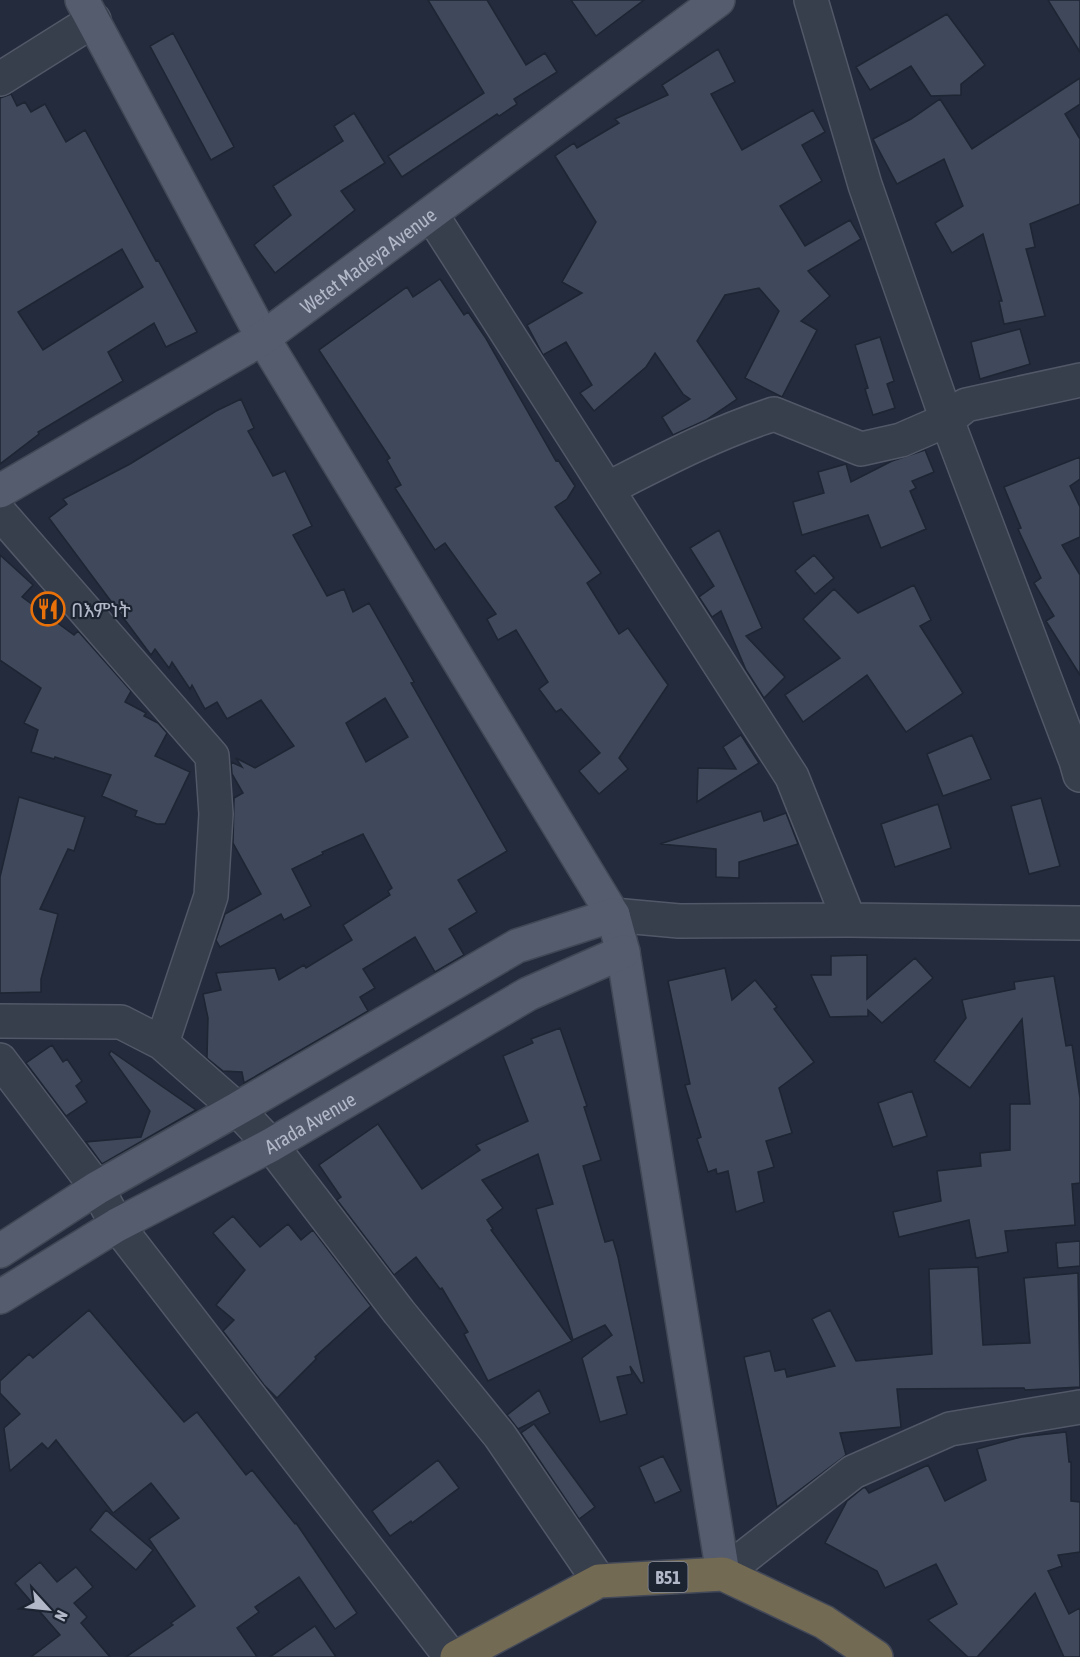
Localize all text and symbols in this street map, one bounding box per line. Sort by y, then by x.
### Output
street label: Wetet Madeya Avenue [296,202,440,318]
restaurant icon: በእምነት [30,591,66,627]
place label: በእምነት [71,598,131,621]
street label: Arada Avenue [261,1087,359,1158]
road number: B51 [648,1562,688,1592]
north arrow [18,1579,78,1639]
text: N [51,1608,72,1624]

